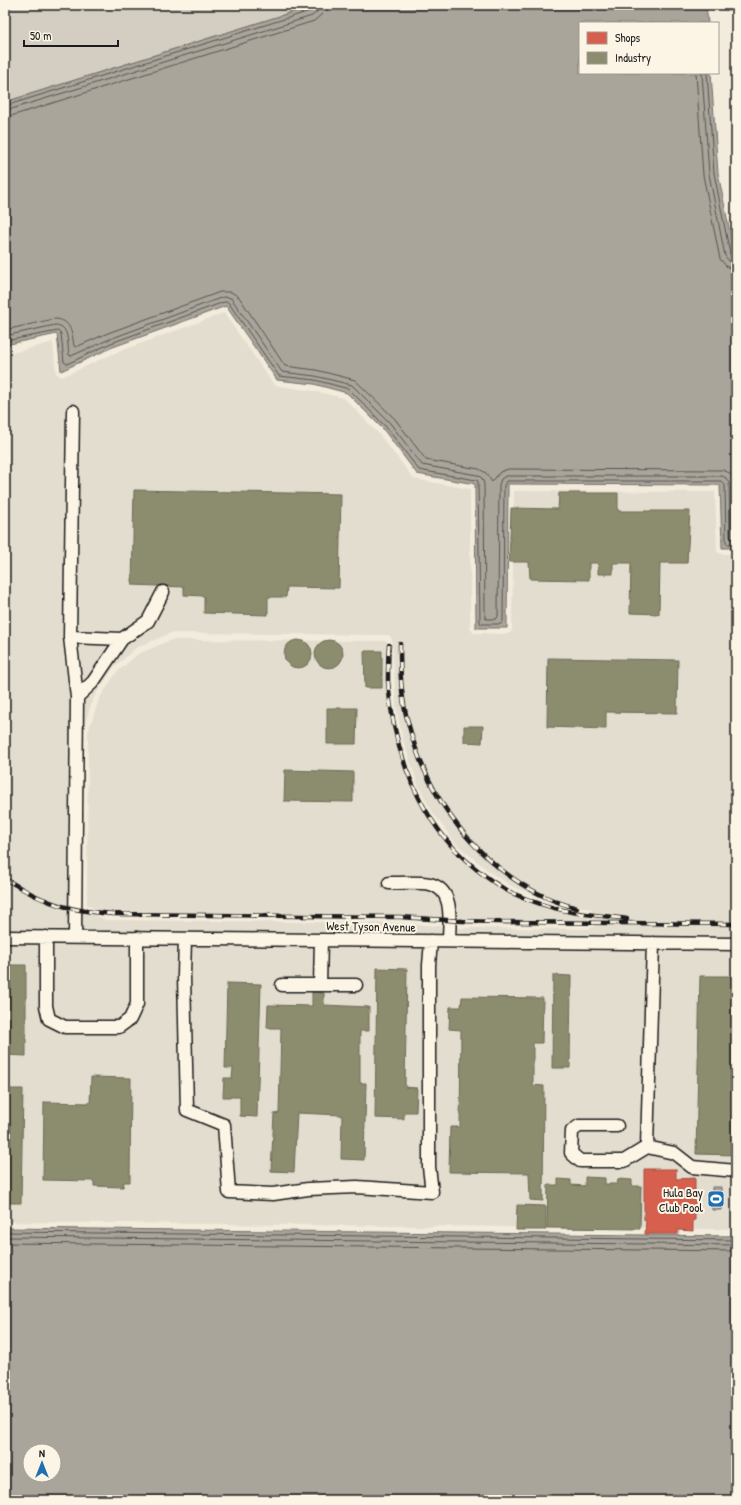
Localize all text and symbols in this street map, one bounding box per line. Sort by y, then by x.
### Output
scale bar [24,22,118,48]
legend [579,22,719,74]
text: 50 m [30,27,51,44]
text: Shops [615,29,641,46]
text: Industry [615,49,651,66]
street label: West Tyson Avenue [326,916,416,936]
place label: Hula Bay Club Pool [659,1183,704,1216]
sports icon: Hula Bay Club Pool [706,1189,726,1209]
north arrow [22,1443,62,1483]
text: N [39,1446,45,1460]

